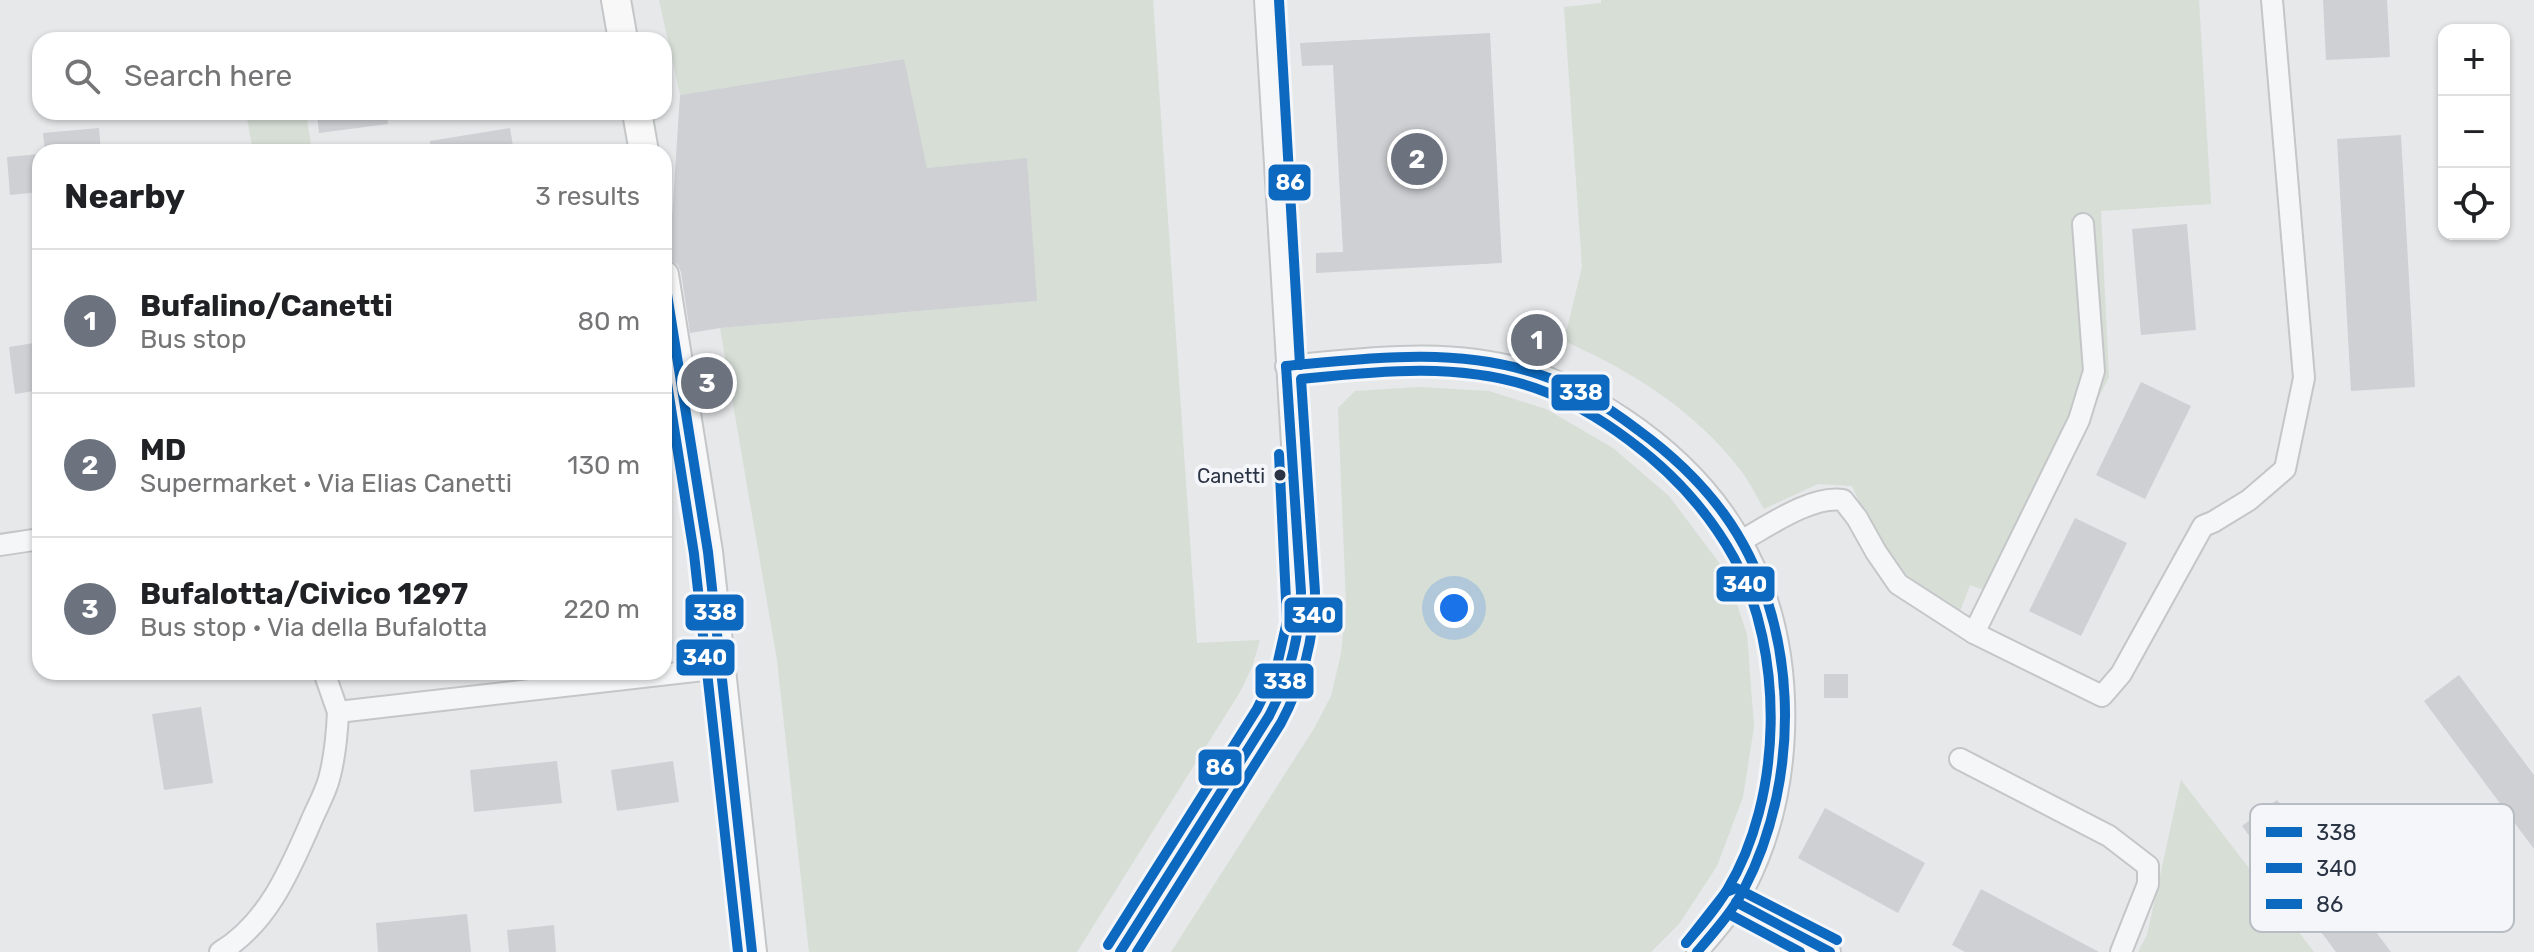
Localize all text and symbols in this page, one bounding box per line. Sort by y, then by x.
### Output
map controls [2438,24,2510,240]
button: + [2438,24,2510,96]
search box [32,32,672,120]
icon: search [60,54,104,98]
text: Search here [124,58,292,94]
button: − [2438,96,2510,168]
pin: 2 [1391,129,1443,189]
line badge: 86 [1267,163,1312,202]
button: locate [2438,168,2510,240]
text: 86 [1275,169,1305,196]
text: Nearby [64,176,185,217]
text: 3 results [535,181,640,212]
text: Bufalino/Canetti [140,288,393,324]
text: 1 [84,306,96,337]
text: 80 m [577,306,640,337]
pin: 1 [1511,310,1563,370]
text: Bus stop [140,324,246,355]
pin: 3 [681,353,733,413]
line badge: 338 [1550,373,1611,412]
text: 338 [1559,379,1603,406]
text: MD [140,432,186,468]
text: 2 [82,450,98,481]
text: 130 m [567,450,640,481]
place label: Canetti [1197,464,1265,488]
marker: Canetti [1272,467,1288,483]
text: Supermarket · Via Elias Canetti [140,468,512,499]
line badge: 340 [1715,565,1776,603]
text: 340 [1723,571,1767,598]
text: Bufalotta/Civico 1297 [140,576,468,612]
your location [1434,588,1474,628]
line badge: 338 [684,593,745,632]
text: 3 [81,594,99,625]
text: 220 m [563,594,640,625]
line badge: 340 [1283,596,1344,634]
text: 338 [693,599,737,626]
text: 340 [1292,602,1336,629]
text: Bus stop · Via della Bufalotta [140,612,487,643]
line badge: 340 [675,638,736,677]
text: 340 [683,644,727,671]
line badge: 338 [1254,662,1315,700]
text: 338 [1263,668,1307,695]
line badge: 86 [1197,748,1243,787]
text: 86 [1205,754,1235,781]
legend [2250,804,2514,932]
text: 338 [2316,819,2356,846]
text: 340 [2316,855,2357,882]
text: 86 [2316,891,2343,918]

